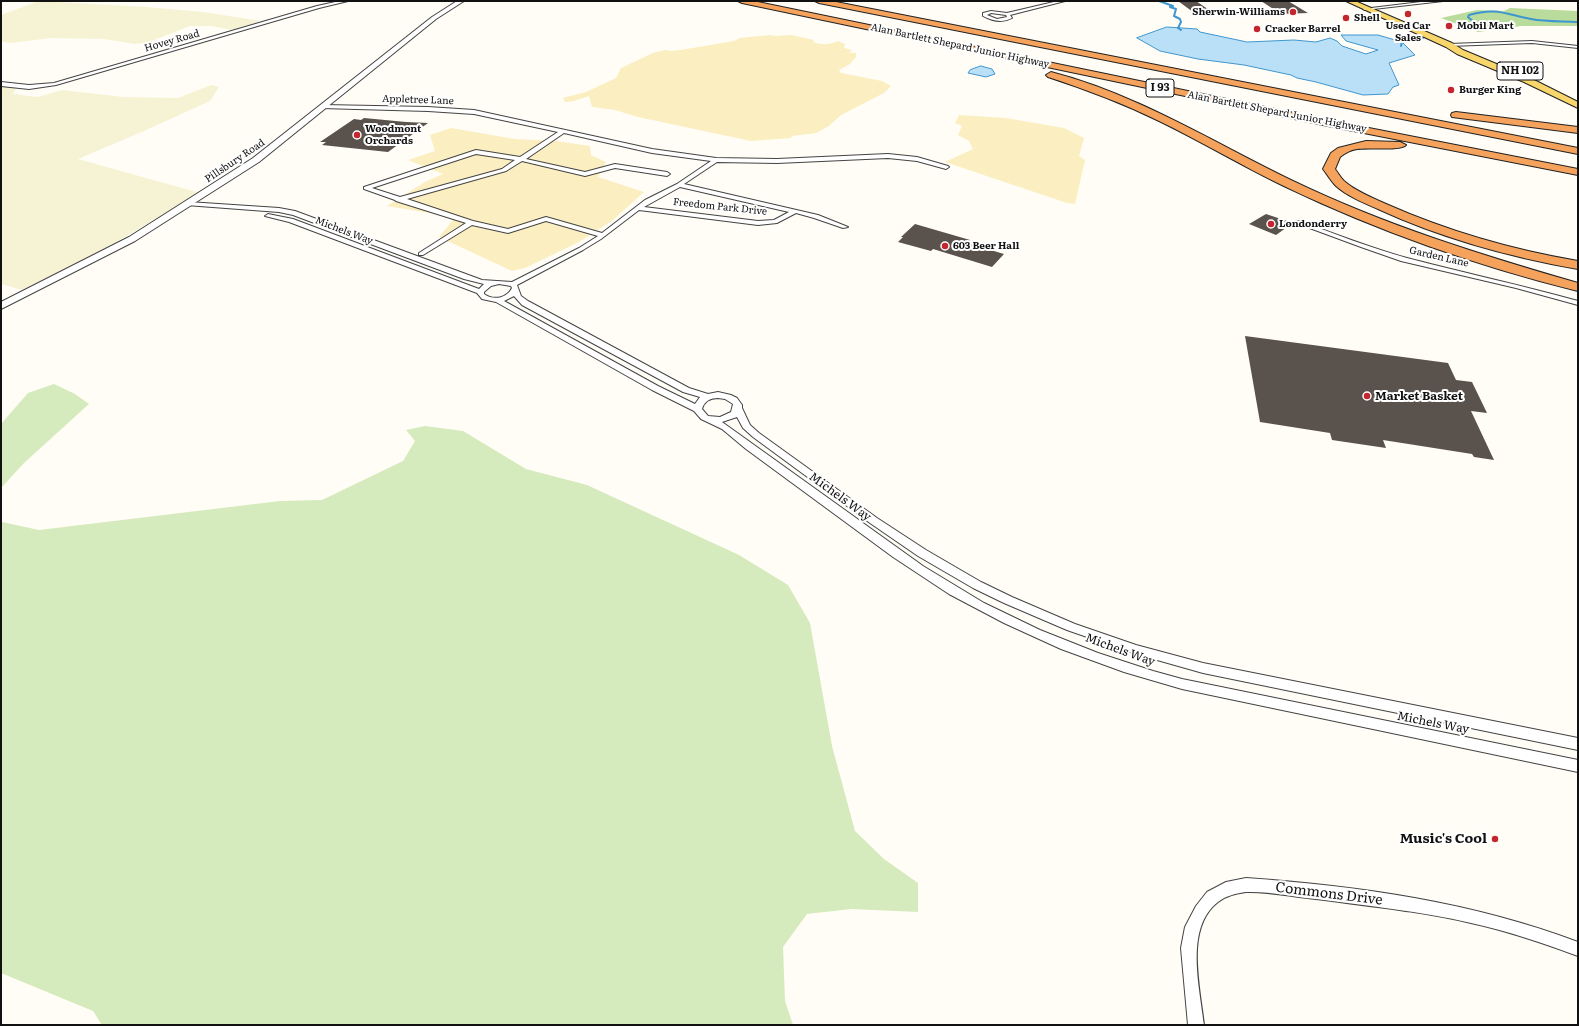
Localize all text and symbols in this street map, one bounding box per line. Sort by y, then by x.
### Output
place label: Sherwin-Williams [1192,6,1285,18]
marker: Sherwin-Williams [1288,7,1298,17]
marker: Used Car Sales [1403,9,1413,19]
place label: Shell [1354,12,1380,24]
marker: Shell [1341,13,1351,23]
place label: Used Car Sales [1386,20,1430,44]
place label: Mobil Mart [1457,20,1514,32]
street label: Alan Bartlett Shepard Junior Highway [870,21,1050,71]
marker: Mobil Mart [1444,21,1454,31]
place label: Cracker Barrel [1265,23,1341,35]
marker: Cracker Barrel [1252,24,1262,34]
street label: Hovey Road [143,27,201,55]
road number: NH 102 [1497,62,1543,80]
road number: I 93 [1146,79,1174,97]
place label: Burger King [1459,84,1521,96]
marker: Burger King [1446,85,1456,95]
street label: Alan Bartlett Shepard Junior Highway [1186,89,1368,135]
street label: Appletree Lane [382,93,454,107]
place label: Woodmont Orchards [365,123,421,146]
marker: Woodmont Orchards [352,130,362,140]
street label: Pillsbury Road [203,137,267,185]
street label: Freedom Park Drive [672,196,768,218]
street label: Michels Way [313,214,375,248]
place label: Londonderry [1279,218,1347,230]
marker: Londonderry [1266,219,1276,229]
place label: 603 Beer Hall [953,240,1019,252]
marker: 603 Beer Hall [940,241,950,251]
street label: Garden Lane [1408,244,1470,270]
place label: Market Basket [1375,389,1463,403]
marker: Market Basket [1362,391,1372,401]
street label: Michels Way [806,470,874,524]
street label: Michels Way [1083,631,1157,669]
street label: Michels Way [1396,709,1470,737]
place label: Music's Cool [1400,831,1487,847]
marker: Music's Cool [1490,834,1500,844]
street label: Commons Drive [1274,879,1384,909]

